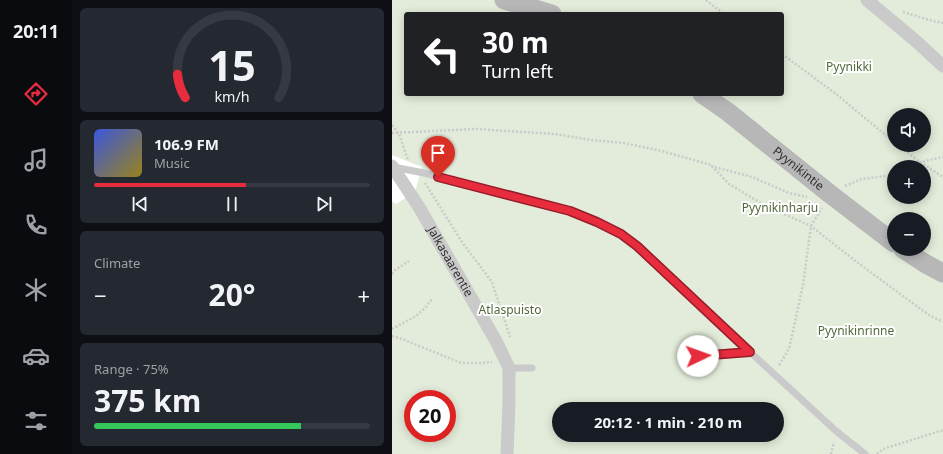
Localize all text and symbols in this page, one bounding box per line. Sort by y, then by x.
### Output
text: 20:11 [13,19,59,43]
text: 30 m [482,23,549,61]
icon: left [416,28,468,80]
text: 15 [208,37,256,93]
park label: Pyynikki [826,58,872,75]
text: Turn left [482,59,553,83]
icon: directions [22,80,50,108]
text: km/h [214,87,250,106]
map controls [887,108,931,256]
button: sound [887,108,931,152]
text: 106.9 FM [154,134,219,154]
pin [421,136,455,177]
icon: arrive [427,142,449,164]
street label: Pyynikintie [770,142,828,194]
icon: music [22,146,50,174]
text: Music [154,154,190,172]
button: + [887,160,931,204]
icon: previous [129,193,151,215]
icon: pause [221,193,243,215]
icon: next [313,193,335,215]
park label: Pyynikinharju [742,199,818,216]
icon: phone [22,211,50,239]
button: − [887,212,931,256]
street label: Jalkasaarentie [423,222,478,300]
text: Climate [94,254,140,272]
text: 20° [208,274,256,315]
icon: climate [22,276,50,304]
text: − [94,280,107,310]
text: + [357,280,370,310]
park label: Atlaspuisto [479,301,541,318]
park label: Pyynikinrinne [818,322,895,339]
position arrow [677,335,719,377]
icon: car [22,342,50,370]
text: Range · 75% [94,360,169,378]
text: 375 km [94,380,201,421]
speed limit sign: 20 [404,390,456,442]
icon: filters [22,407,50,435]
text: 20:12 · 1 min · 210 m [594,412,742,432]

